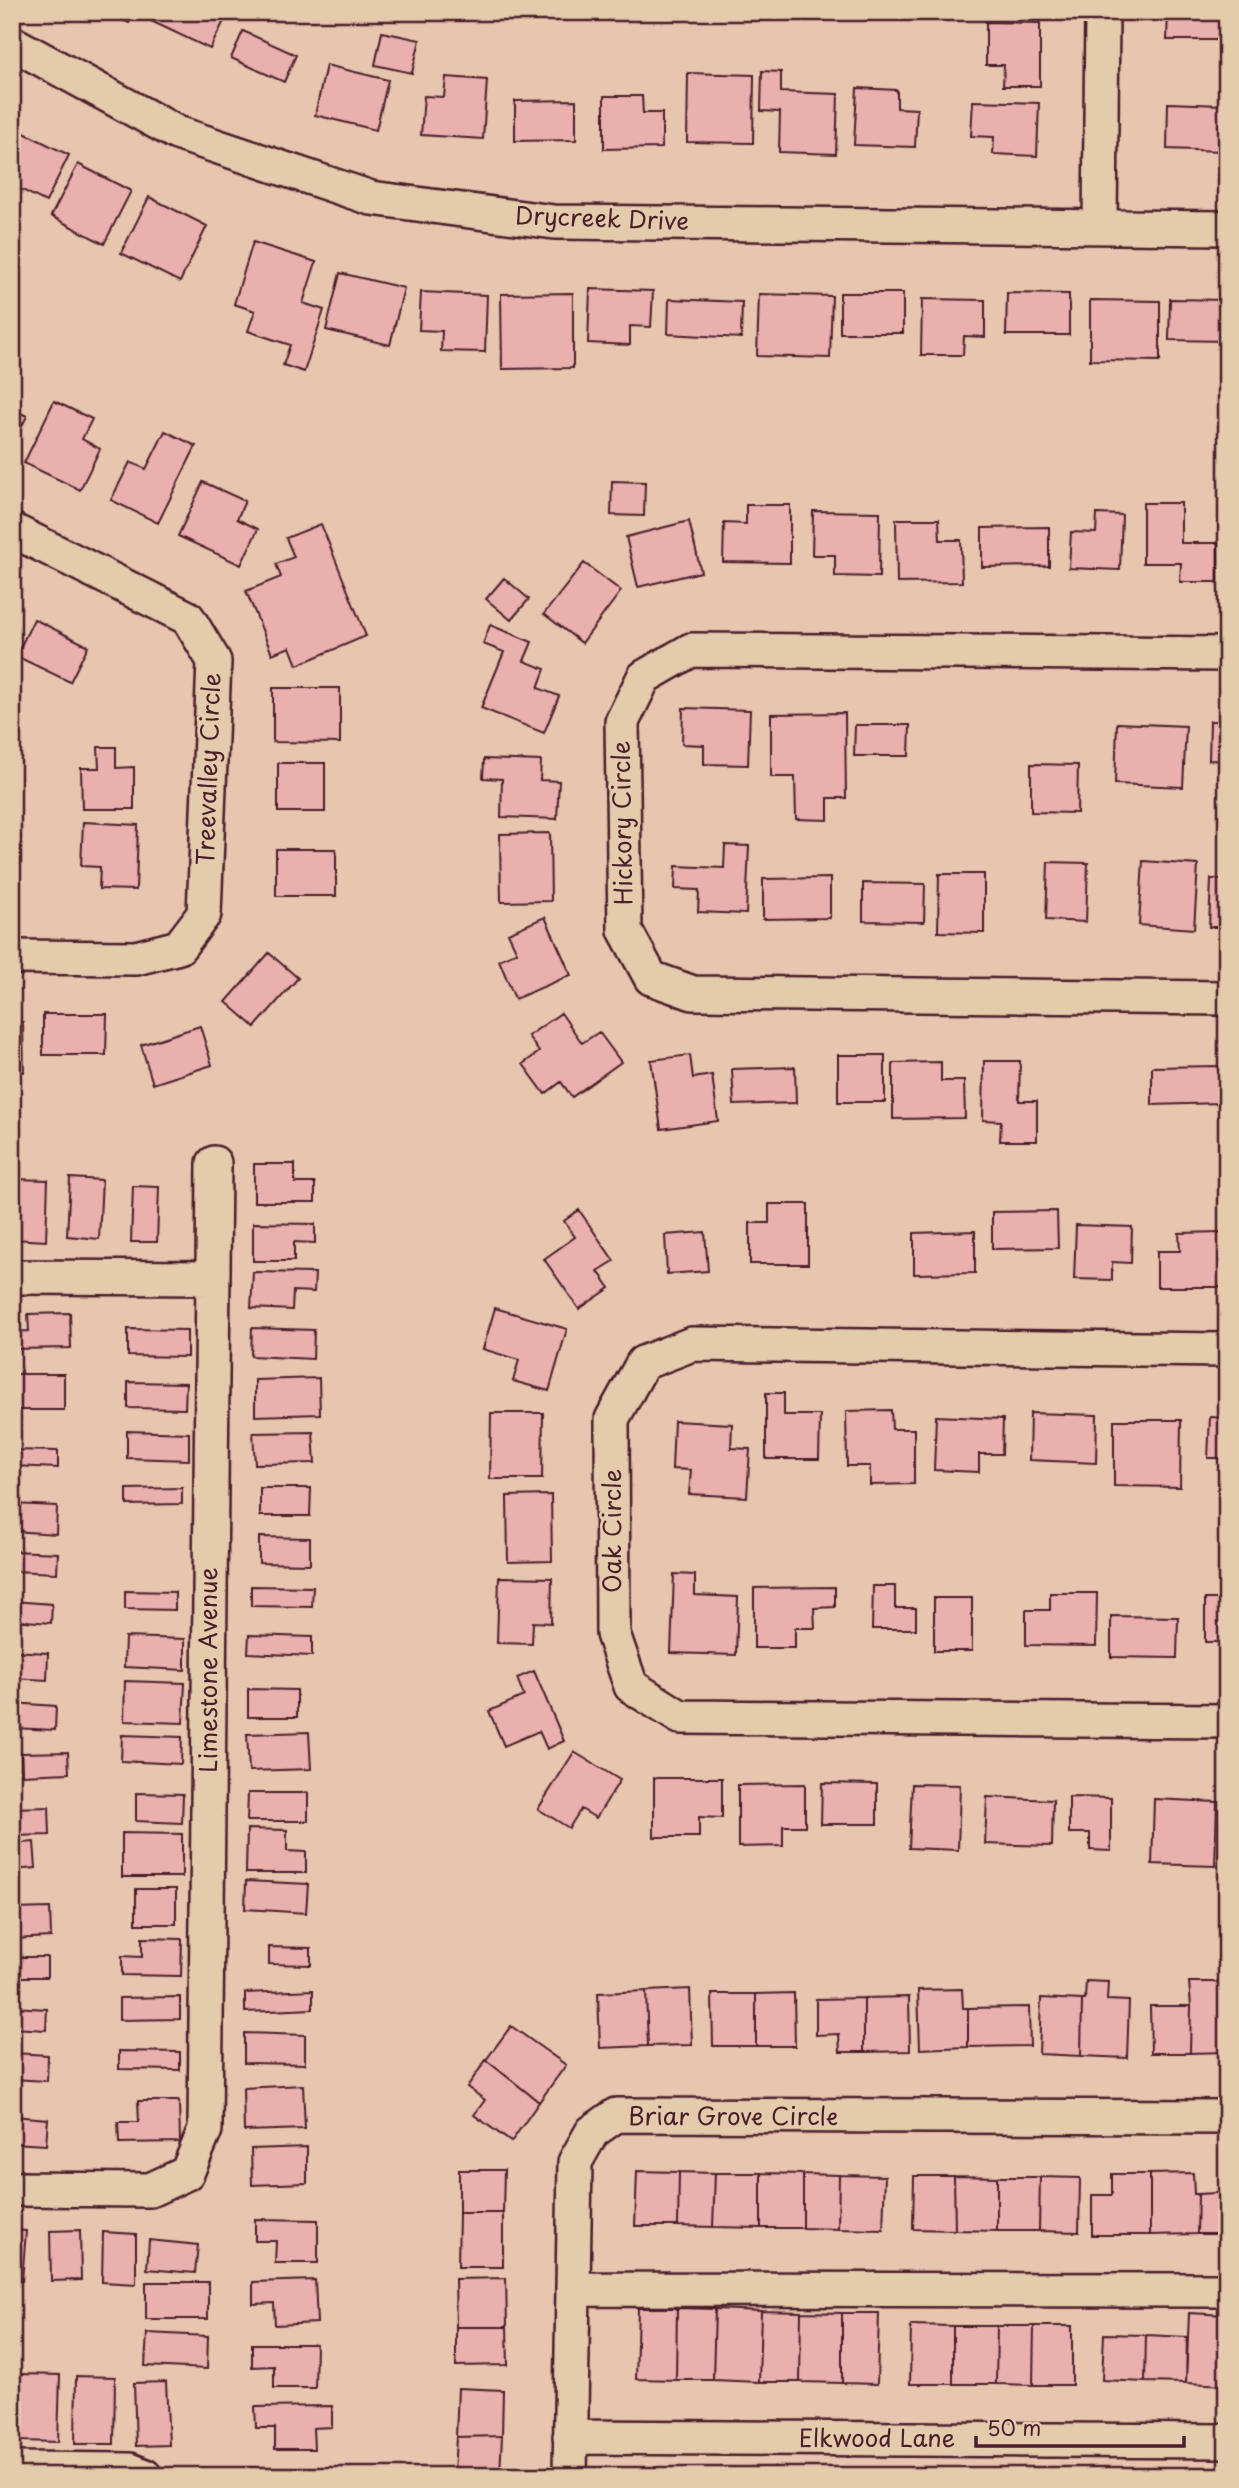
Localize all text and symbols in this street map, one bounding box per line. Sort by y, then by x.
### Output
street label: Drycreek Drive [515,196,690,238]
street label: Treevalley Circle [186,672,228,866]
street label: Hickory Circle [602,740,640,906]
street label: Oak Circle [593,1469,629,1593]
street label: Limestone Avenue [189,1567,225,1773]
street label: Briar Grove Circle [628,2097,838,2133]
scale bar [976,2404,1185,2448]
text: 50 m [987,2411,1041,2443]
street label: Elkwood Lane [799,2419,955,2455]

